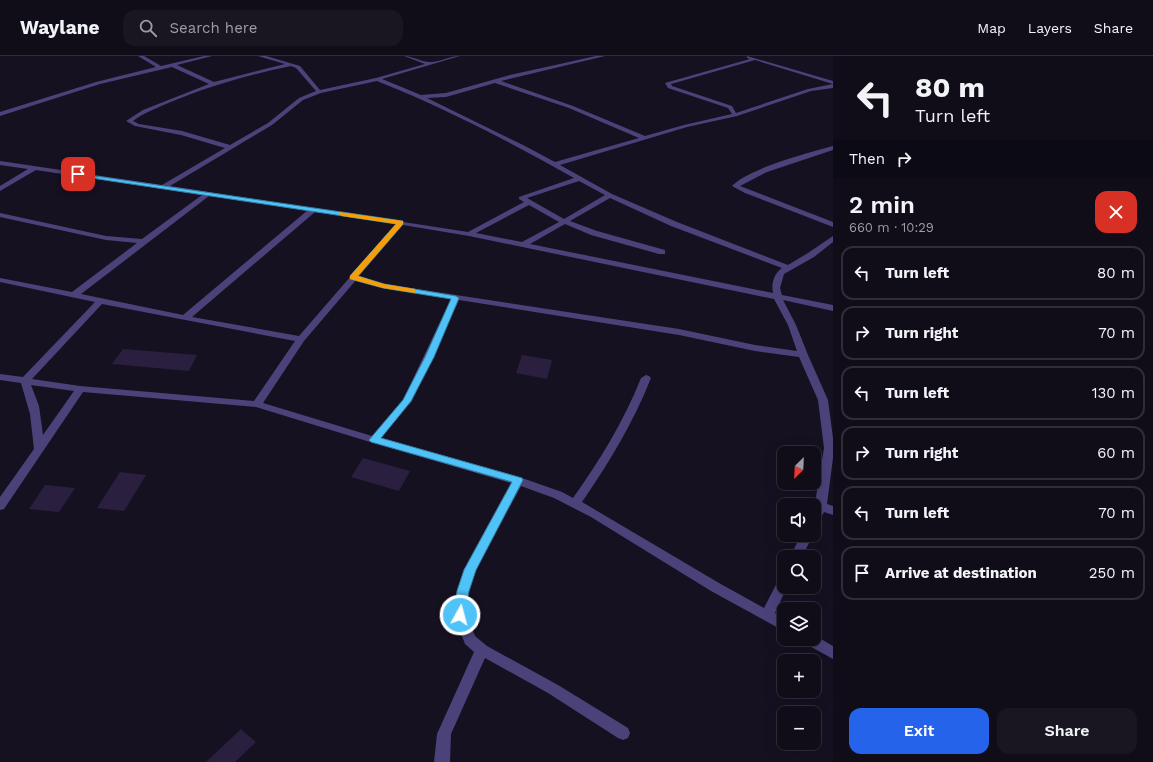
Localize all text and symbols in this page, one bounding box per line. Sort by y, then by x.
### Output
search box [123,10,403,46]
text: Waylane [20,16,99,39]
icon: search [137,17,159,39]
text: Search here [169,19,257,37]
text: Map [977,20,1006,36]
text: Layers [1028,20,1072,36]
text: Share [1094,20,1133,36]
text: 80 m [915,71,985,104]
icon: left [849,72,901,124]
text: Turn left [915,105,990,126]
icon: right [893,148,915,170]
text: Then [849,150,885,168]
pin [61,157,95,191]
icon: arrive [67,163,89,185]
text: 2 min [849,191,915,219]
button: close [1095,191,1137,233]
text: 660 m · 10:29 [849,220,934,235]
icon: left [851,262,873,284]
text: Turn left [885,264,949,282]
text: 80 m [1097,264,1135,282]
icon: right [851,322,873,344]
text: Turn right [885,324,958,342]
text: 70 m [1098,324,1135,342]
icon: left [851,382,873,404]
text: Turn left [885,384,949,402]
text: 130 m [1092,384,1135,402]
icon: right [851,442,873,464]
text: Turn right [885,444,958,462]
text: 60 m [1097,444,1135,462]
north arrow [777,446,821,490]
map controls [777,446,821,750]
button: sound [777,498,821,542]
icon: left [851,502,873,524]
text: Turn left [885,504,949,522]
text: 70 m [1098,504,1135,522]
button: search [777,550,821,594]
icon: arrive [851,562,873,584]
text: Arrive at destination [885,564,1037,582]
text: 250 m [1089,564,1135,582]
position arrow [439,594,481,636]
button: layers [777,602,821,646]
button: + [777,654,821,698]
button: − [777,706,821,750]
button: Exit [849,708,989,754]
button: Share [997,708,1137,754]

